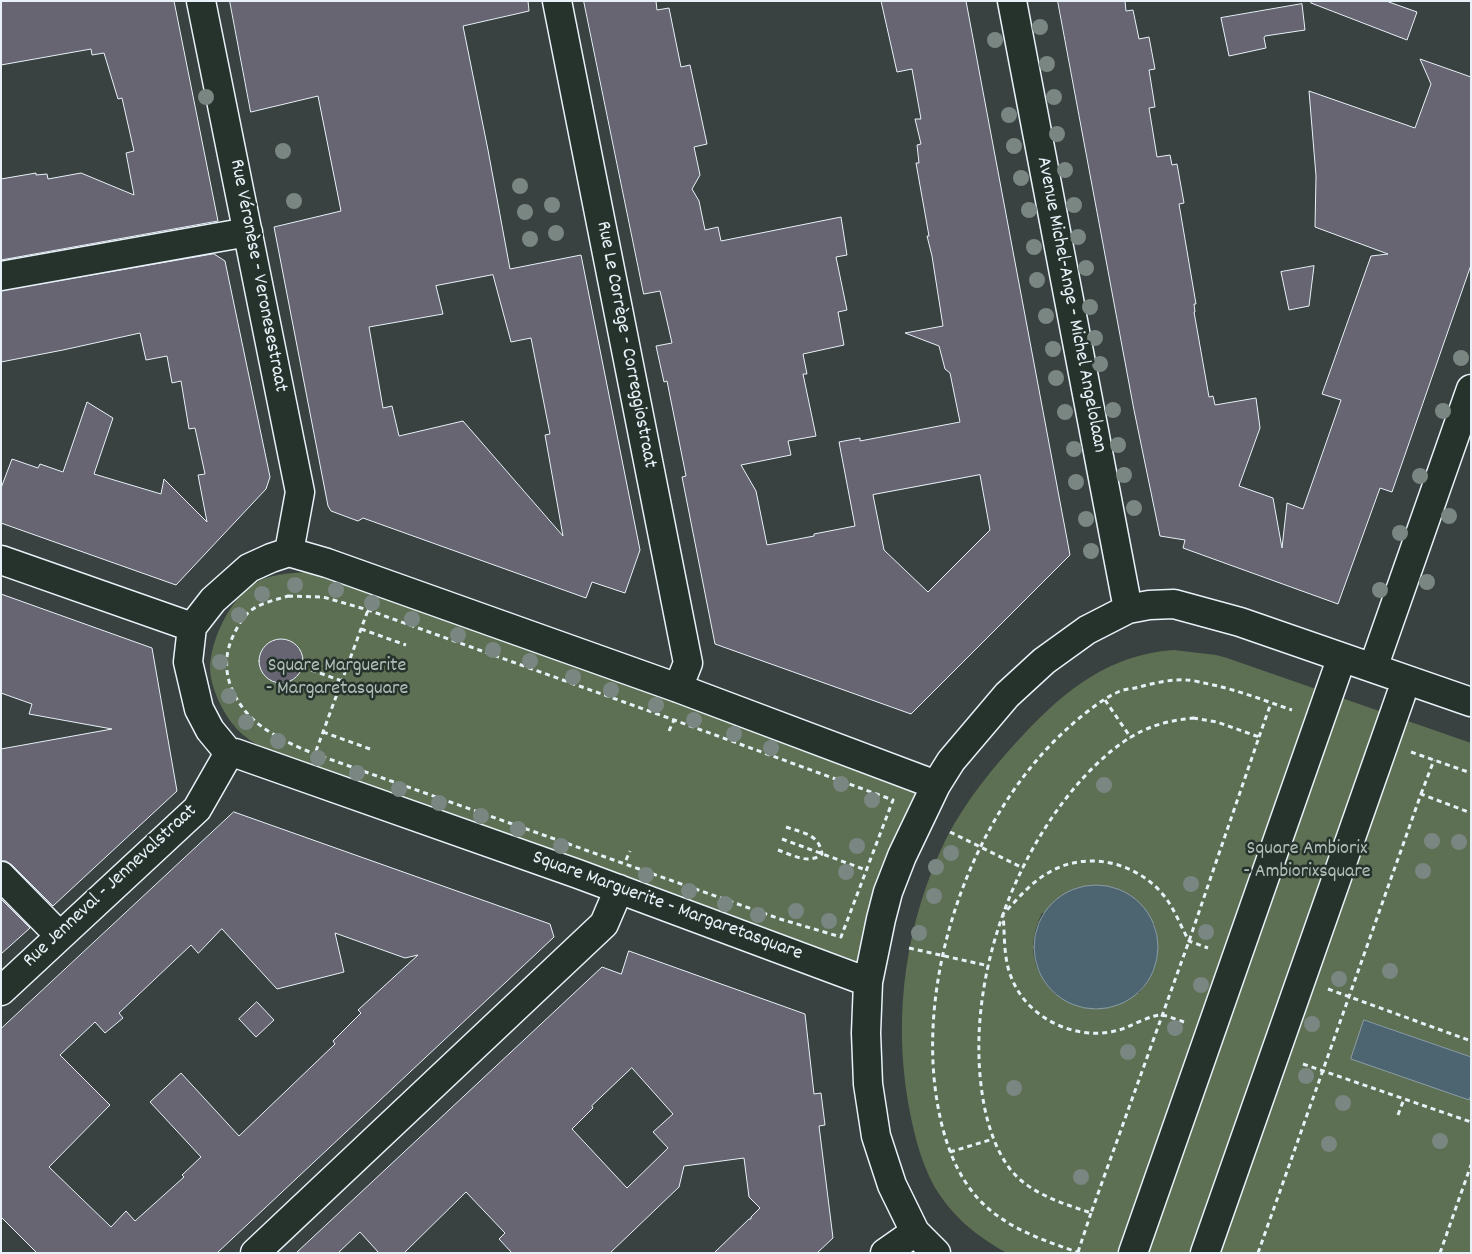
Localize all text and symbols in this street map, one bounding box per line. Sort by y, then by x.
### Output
street label: Avenue Michel-Ange - Michel Angelolaan [1030,155,1110,455]
street label: Rue Véronèse - Veronesestraat [223,158,291,394]
street label: Rue Le Corrège - Correggiostraat [589,220,661,470]
park label: Square Marguerite - Margaretasquare [266,655,408,702]
street label: Rue Jenneval - Jennevalstraat [19,800,203,974]
park label: Square Ambiorix - Ambiorixsquare [1243,838,1371,885]
street label: Square Marguerite - Margaretasquare [529,847,805,967]

